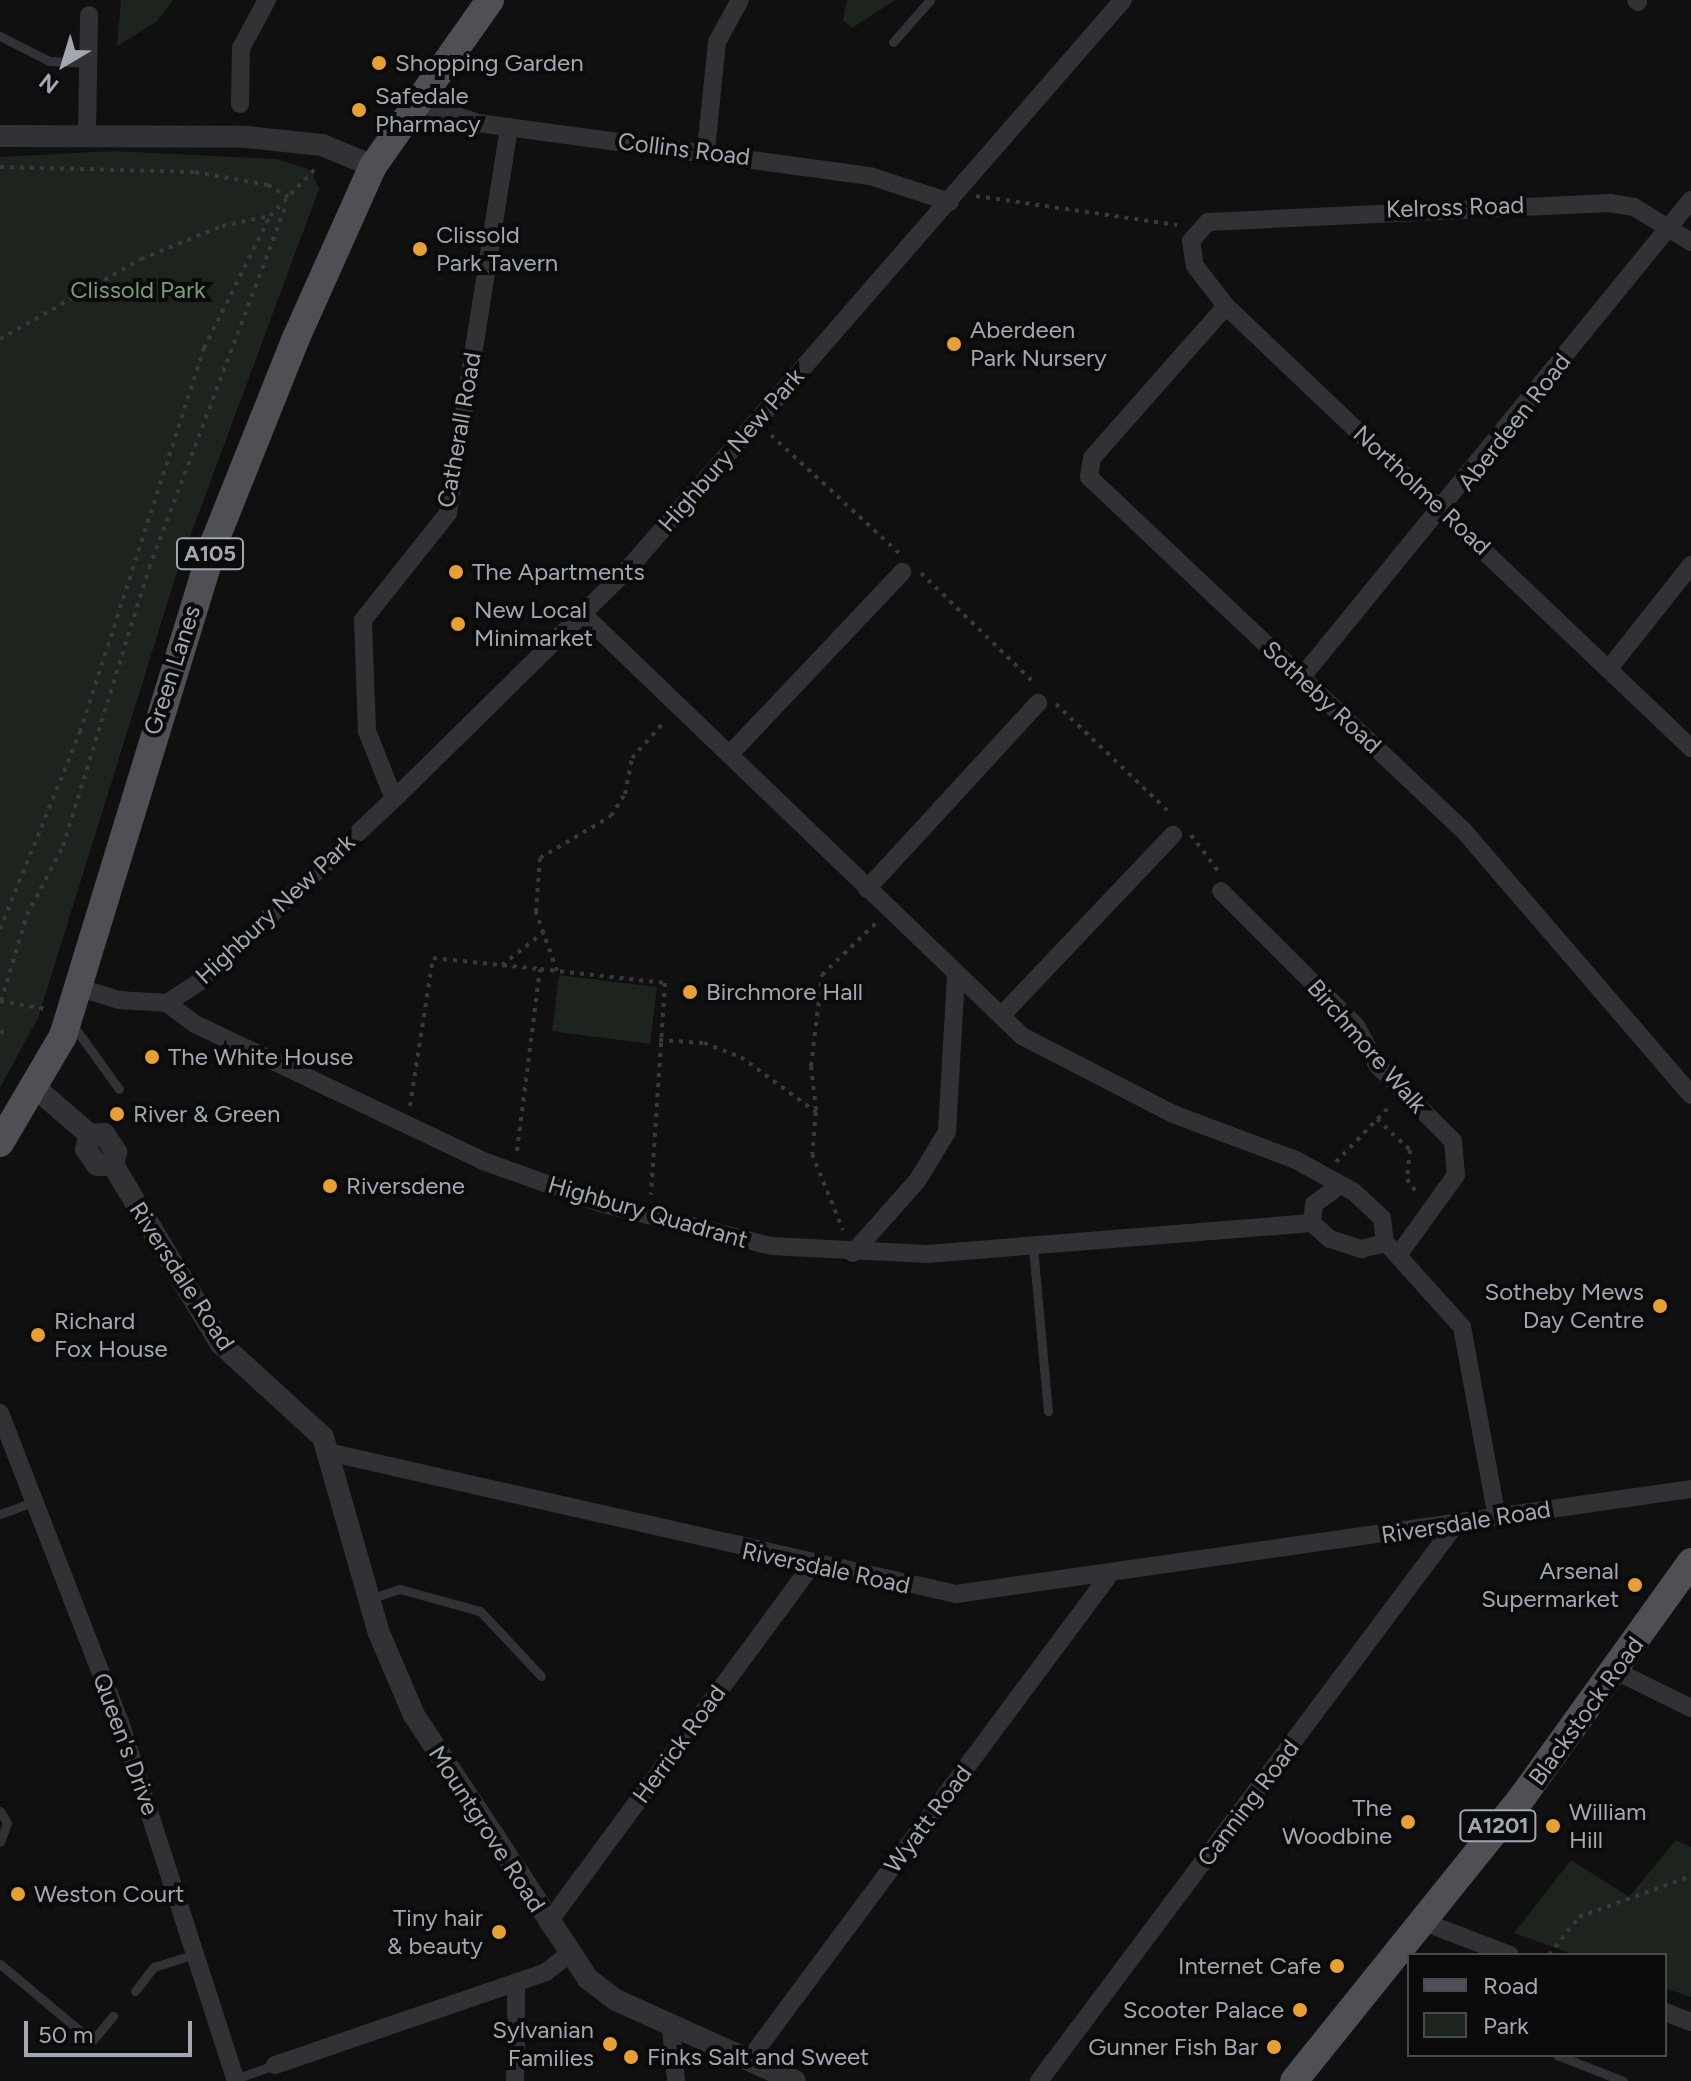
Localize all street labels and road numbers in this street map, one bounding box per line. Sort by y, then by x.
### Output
street label: Collins Road [616,127,752,171]
street label: Kelross Road [1385,190,1525,224]
street label: Aberdeen Road [1451,348,1577,496]
street label: Catherall Road [431,350,487,510]
street label: Highbury New Park [652,362,810,538]
street label: Northolme Road [1347,419,1497,561]
road number: A105 [174,536,246,572]
street label: Green Lanes [138,602,206,738]
street label: Sotheby Road [1257,635,1387,759]
street label: Highbury New Park [190,828,360,990]
street label: Birchmore Walk [1301,973,1433,1119]
street label: Highbury Quadrant [545,1170,751,1254]
street label: Riversdale Road [123,1196,241,1356]
street label: Riversdale Road [1379,1494,1553,1550]
street label: Riversdale Road [739,1536,913,1600]
street label: Blackstock Road [1522,1631,1650,1791]
street label: Queen's Drive [87,1669,165,1819]
street label: Herrick Road [627,1679,731,1809]
street label: Canning Road [1191,1734,1305,1872]
street label: Mountgrove Road [423,1741,551,1917]
street label: Wyatt Road [878,1760,978,1878]
road number: A1201 [1458,1808,1538,1844]

